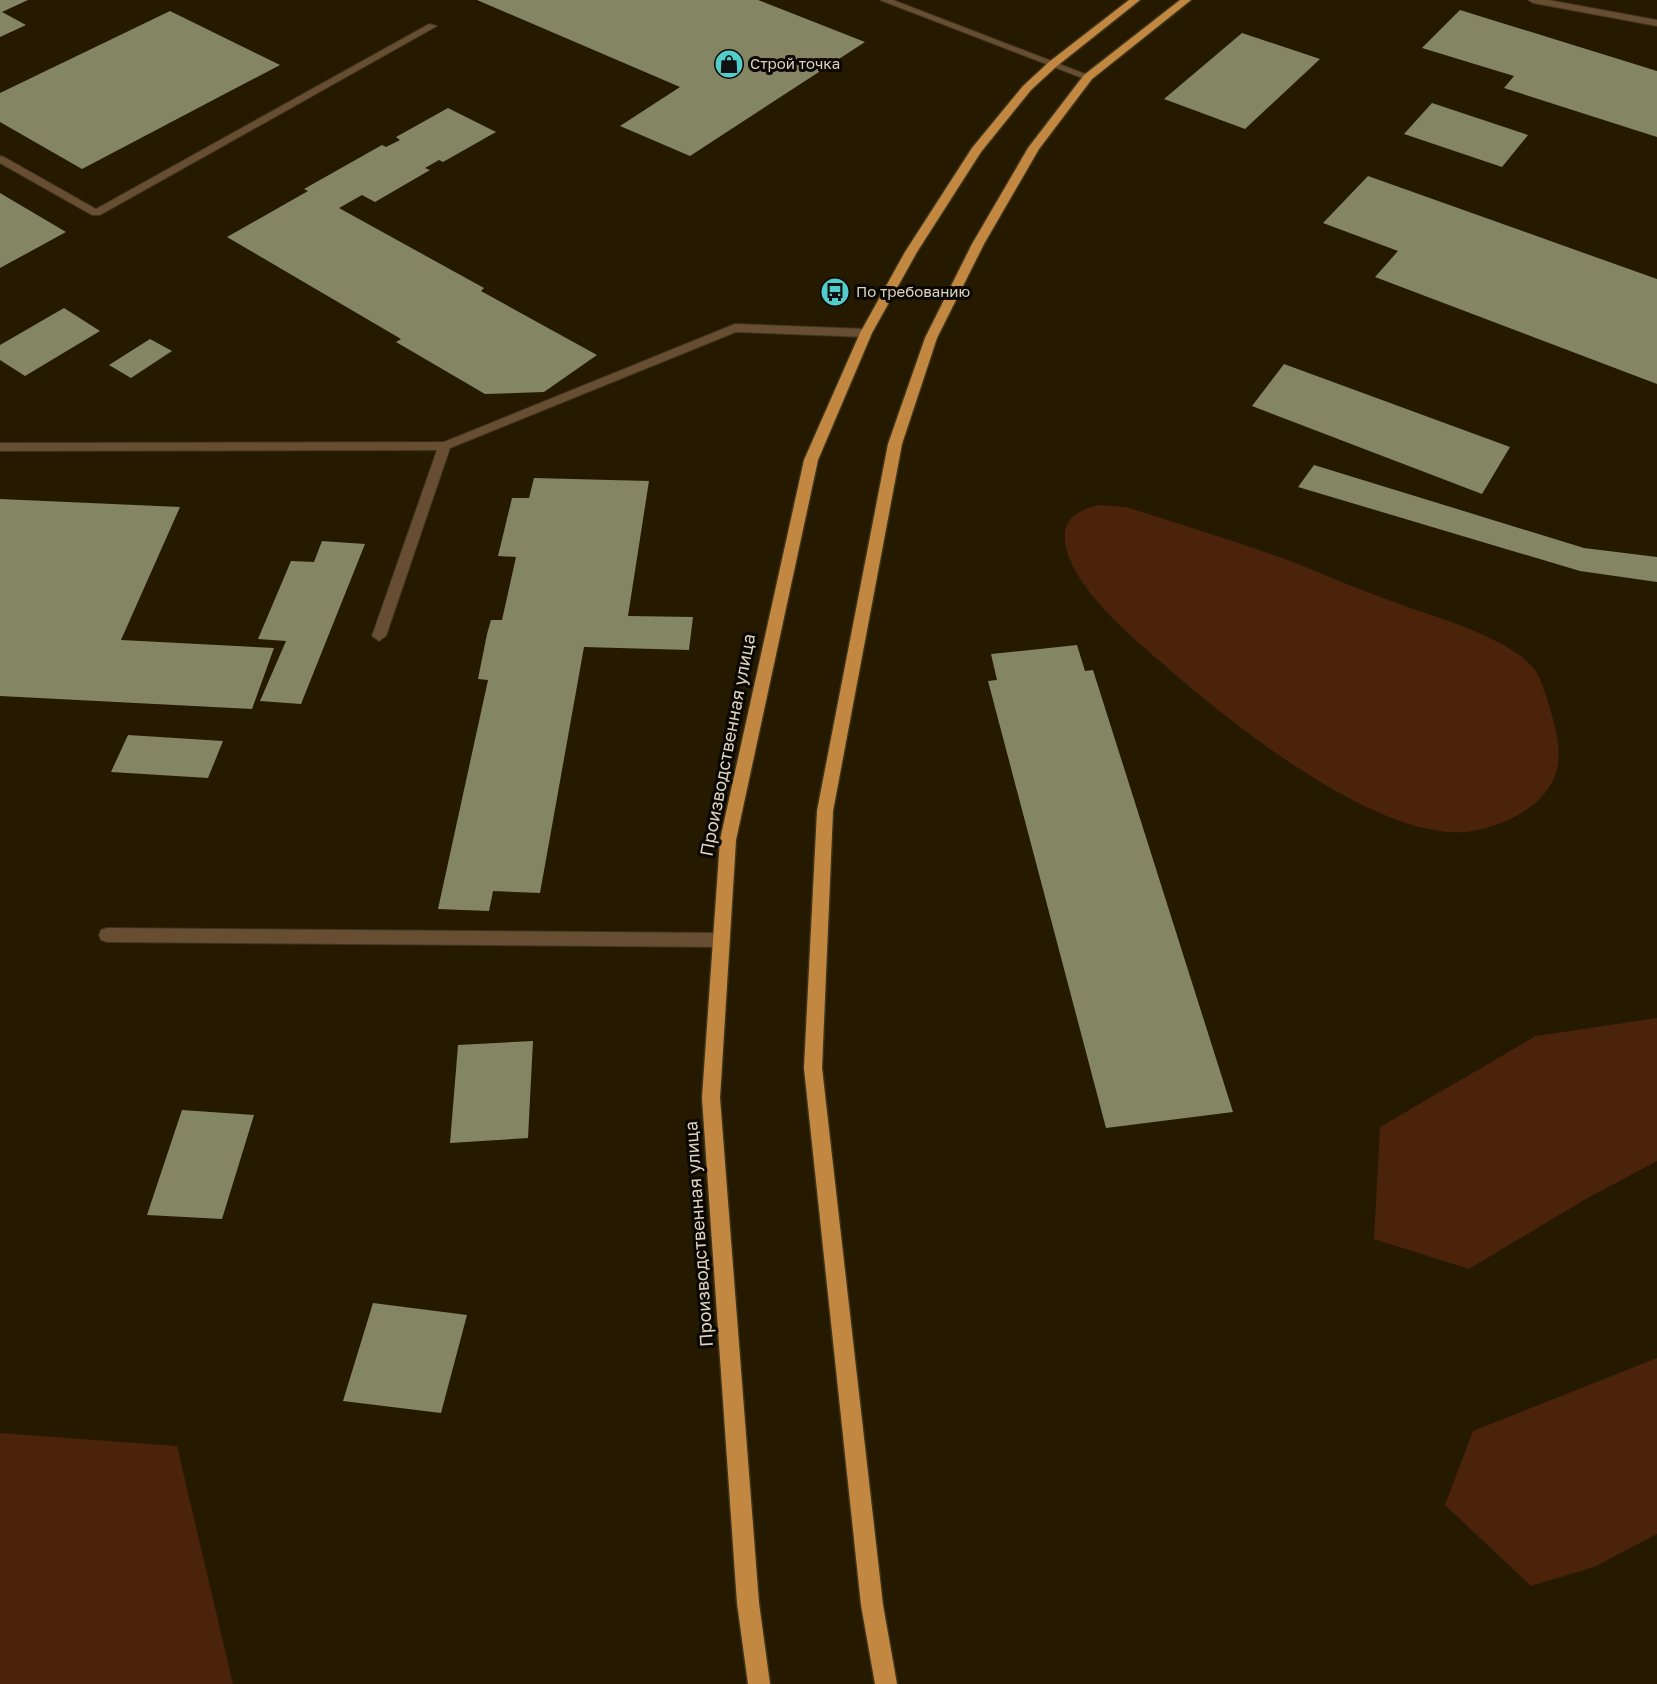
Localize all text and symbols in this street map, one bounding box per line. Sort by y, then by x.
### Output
shop icon: Строй точка [713,48,745,80]
place label: Строй точка [750,54,840,72]
bus stop icon: По требованию [819,276,851,308]
place label: По требованию [856,282,970,300]
street label: Производственная улица [695,632,759,858]
street label: Производственная улица [679,1120,717,1348]

